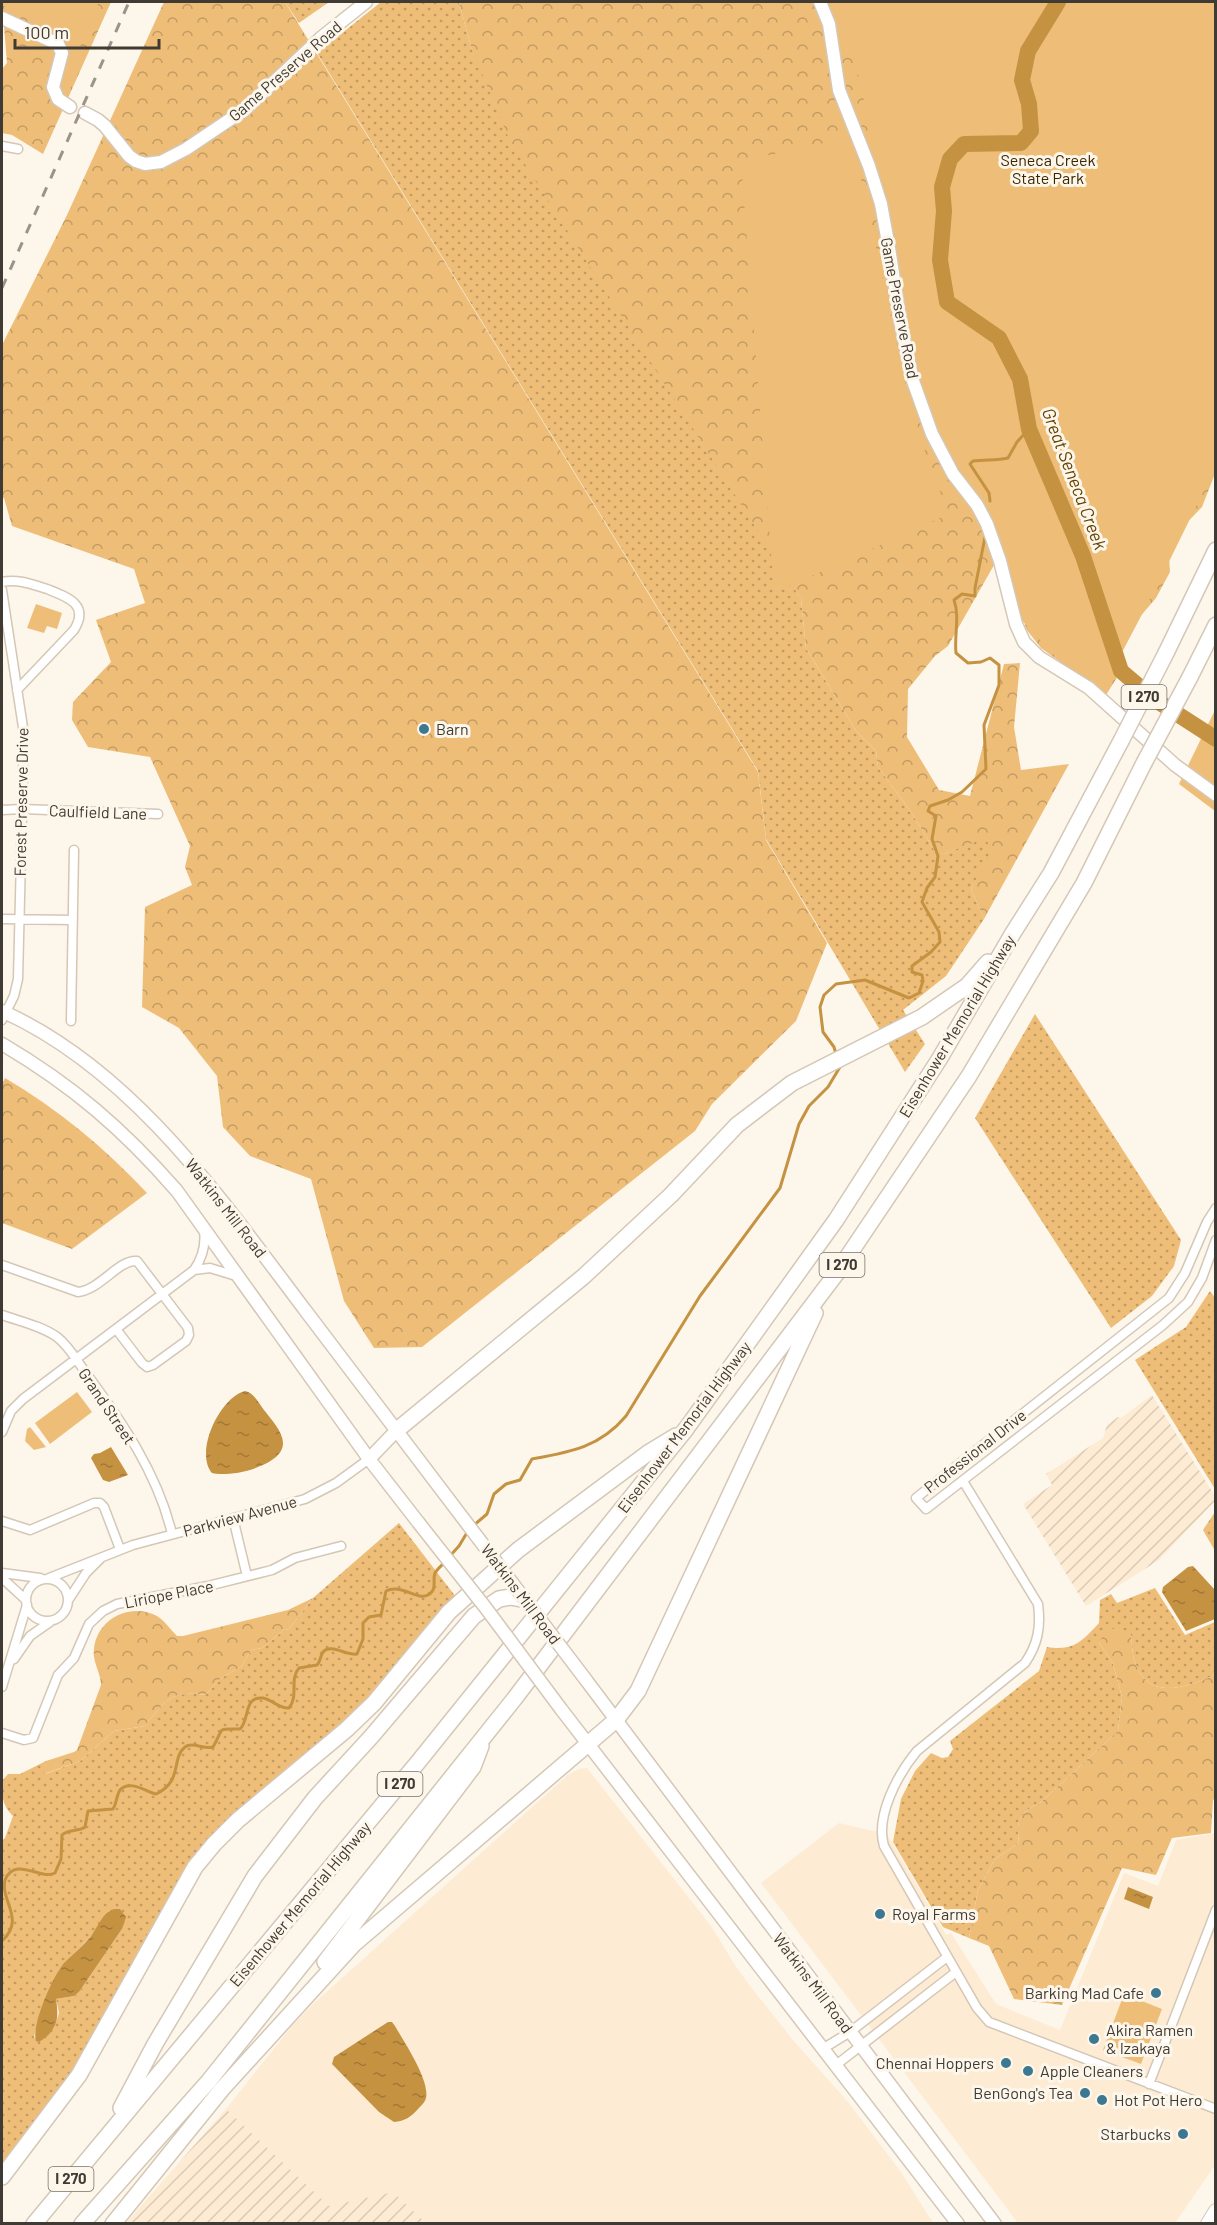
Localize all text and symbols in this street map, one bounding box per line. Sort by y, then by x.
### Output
scale bar [15,12,159,50]
street label: Game Preserve Road [224,16,345,125]
text: 100 m [24,21,69,43]
park label: Seneca Creek State Park [1000,150,1096,187]
street label: Game Preserve Road [877,236,923,380]
water label: Great Seneca Creek [1038,405,1112,553]
road number: I 270 [1122,685,1166,709]
place label: Barn [436,719,469,738]
marker: Barn [417,722,431,736]
street label: Forest Preserve Drive [10,727,31,877]
street label: Caulfield Lane [49,800,147,823]
street label: Eisenhower Memorial Highway [894,931,1019,1120]
street label: Watkins Mill Road [182,1154,271,1261]
road number: I 270 [820,1253,864,1277]
street label: Eisenhower Memorial Highway [613,1337,755,1516]
street label: Grand Street [75,1364,140,1447]
street label: Professional Drive [920,1405,1030,1496]
street label: Parkview Avenue [181,1491,299,1540]
street label: Watkins Mill Road [478,1540,565,1647]
street label: Liriope Place [123,1576,215,1611]
road number: I 270 [378,1772,422,1796]
street label: Eisenhower Memorial Highway [225,1817,375,1990]
place label: Royal Farms [892,1904,976,1923]
marker: Royal Farms [873,1907,887,1921]
street label: Watkins Mill Road [770,1929,857,2036]
place label: Barking Mad Cafe [1025,1983,1144,2002]
marker: Barking Mad Cafe [1149,1986,1163,2000]
place label: Akira Ramen & Izakaya [1106,2020,1193,2057]
marker: Akira Ramen & Izakaya [1087,2032,1101,2046]
place label: Chennai Hoppers [876,2053,994,2072]
marker: Chennai Hoppers [999,2056,1013,2070]
place label: Apple Cleaners [1040,2061,1143,2080]
marker: Apple Cleaners [1021,2064,1035,2078]
place label: BenGong's Tea [973,2083,1073,2102]
marker: BenGong's Tea [1078,2086,1092,2100]
place label: Hot Pot Hero [1114,2090,1202,2109]
marker: Hot Pot Hero [1095,2093,1109,2107]
place label: Starbucks [1101,2124,1171,2143]
marker: Starbucks [1176,2127,1190,2141]
road number: I 270 [48,2167,94,2191]

